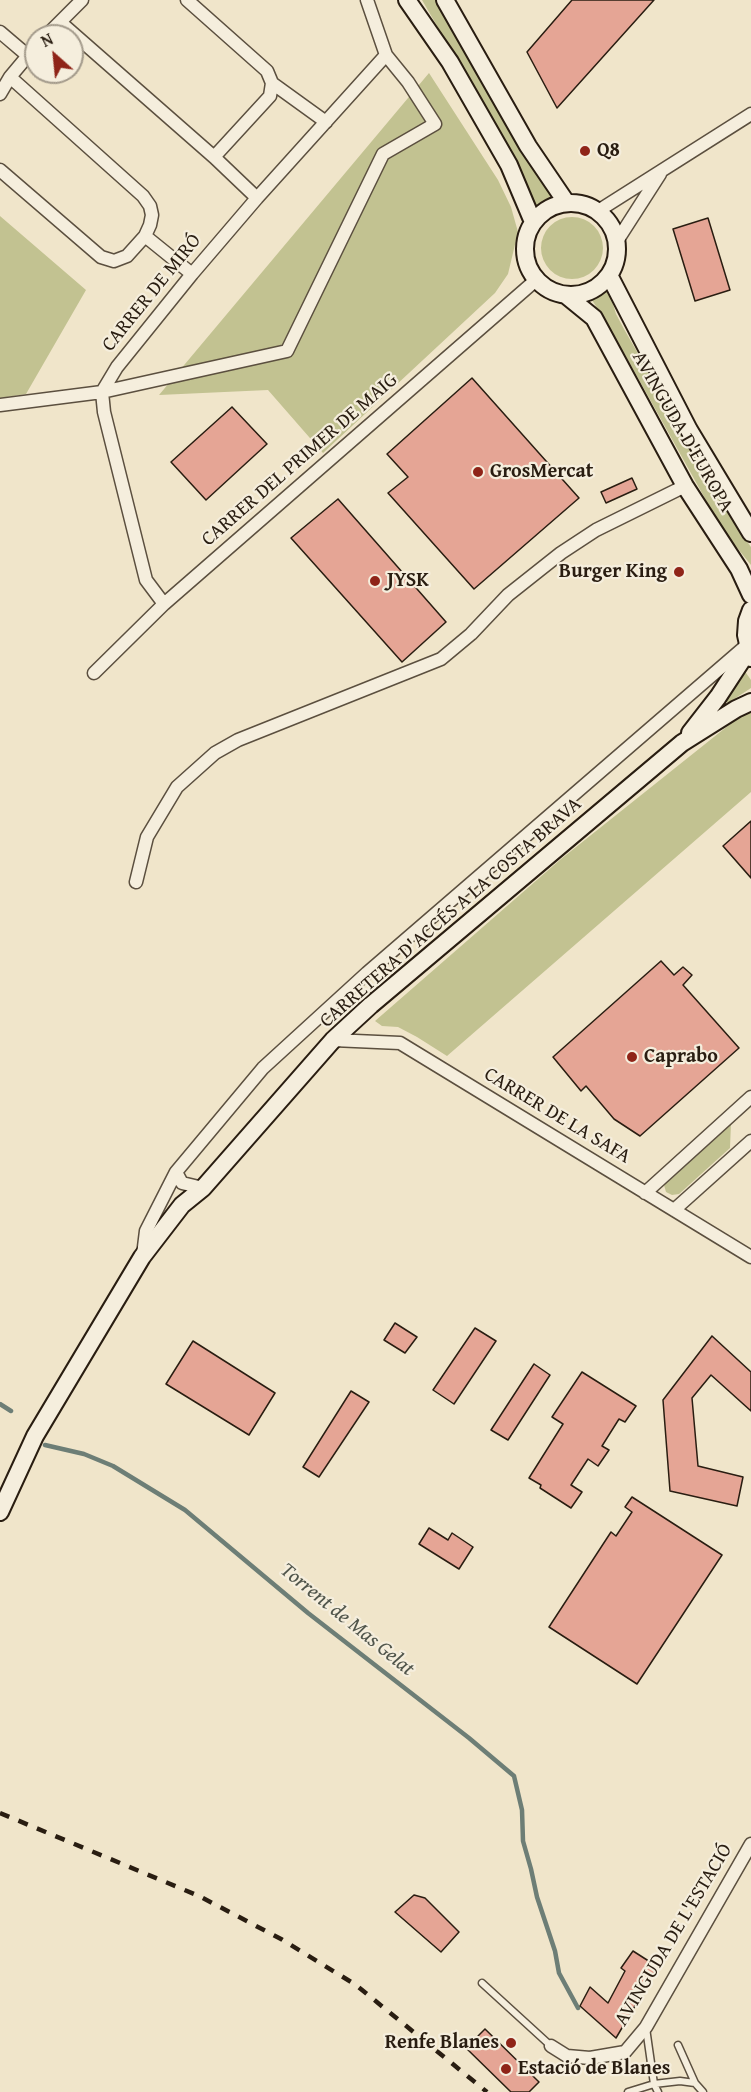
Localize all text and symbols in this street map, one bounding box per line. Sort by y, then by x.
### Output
north arrow [24,24,84,84]
text: N [37,27,57,53]
place label: Q8 [597,139,620,163]
marker: Q8 [578,144,592,158]
street label: CARRER DE MIRÓ [97,229,207,357]
street label: AVINGUDA D'EUROPA [626,347,738,517]
street label: CARRER DEL PRIMER DE MAIG [197,368,403,552]
place label: GrosMercat [490,460,593,484]
marker: GrosMercat [471,465,485,479]
place label: Burger King [559,560,667,584]
marker: Burger King [672,565,686,579]
place label: JYSK [387,569,429,593]
marker: JYSK [368,574,382,588]
street label: CARRETERA D'ACCÉS A LA COSTA BRAVA [315,793,587,1033]
place label: Caprabo [644,1045,718,1069]
marker: Caprabo [625,1050,639,1064]
street label: CARRER DE LA SAFA [479,1063,635,1169]
water label: Torrent de Mas Gelat [275,1558,419,1682]
street label: AVINGUDA DE L'ESTACIÓ [610,1839,738,2031]
place label: Renfe Blanes [385,2031,499,2055]
marker: Renfe Blanes [504,2036,518,2050]
place label: Estació de Blanes [518,2057,670,2081]
marker: Estació de Blanes [499,2062,513,2076]

